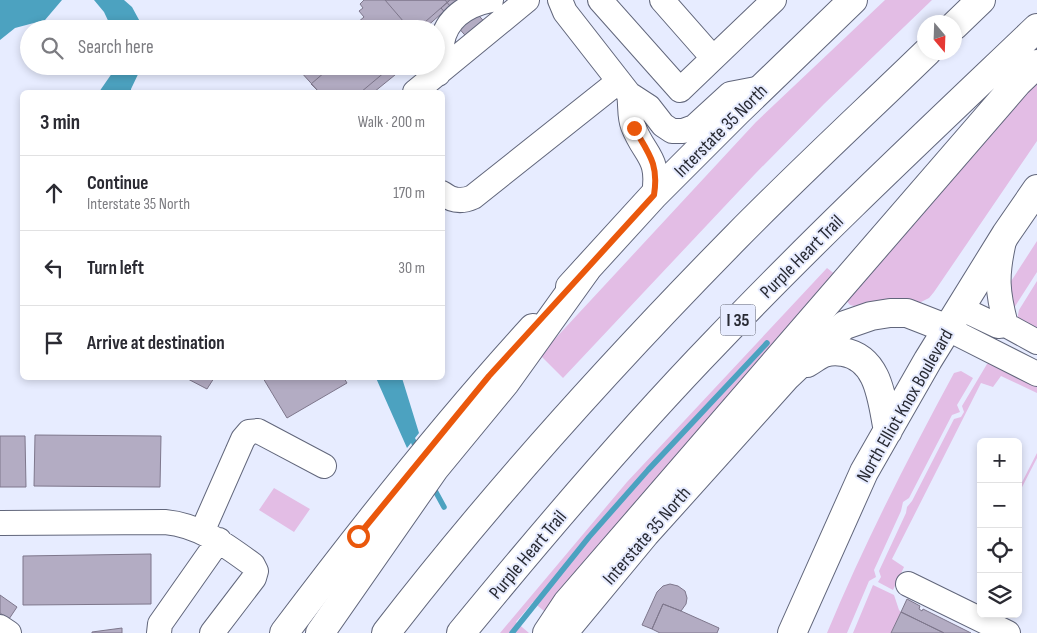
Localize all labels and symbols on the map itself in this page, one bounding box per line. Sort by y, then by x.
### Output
north arrow [917,15,962,60]
street label: Interstate 35 North [670,80,772,182]
route end [623,117,646,140]
street label: Purple Heart Trail [756,211,849,304]
road number: I 35 [720,304,756,336]
street label: North Elliot Knox Boulevard [852,325,959,486]
street label: Interstate 35 North [598,482,696,590]
street label: Purple Heart Trail [484,506,572,604]
route start [347,525,370,548]

